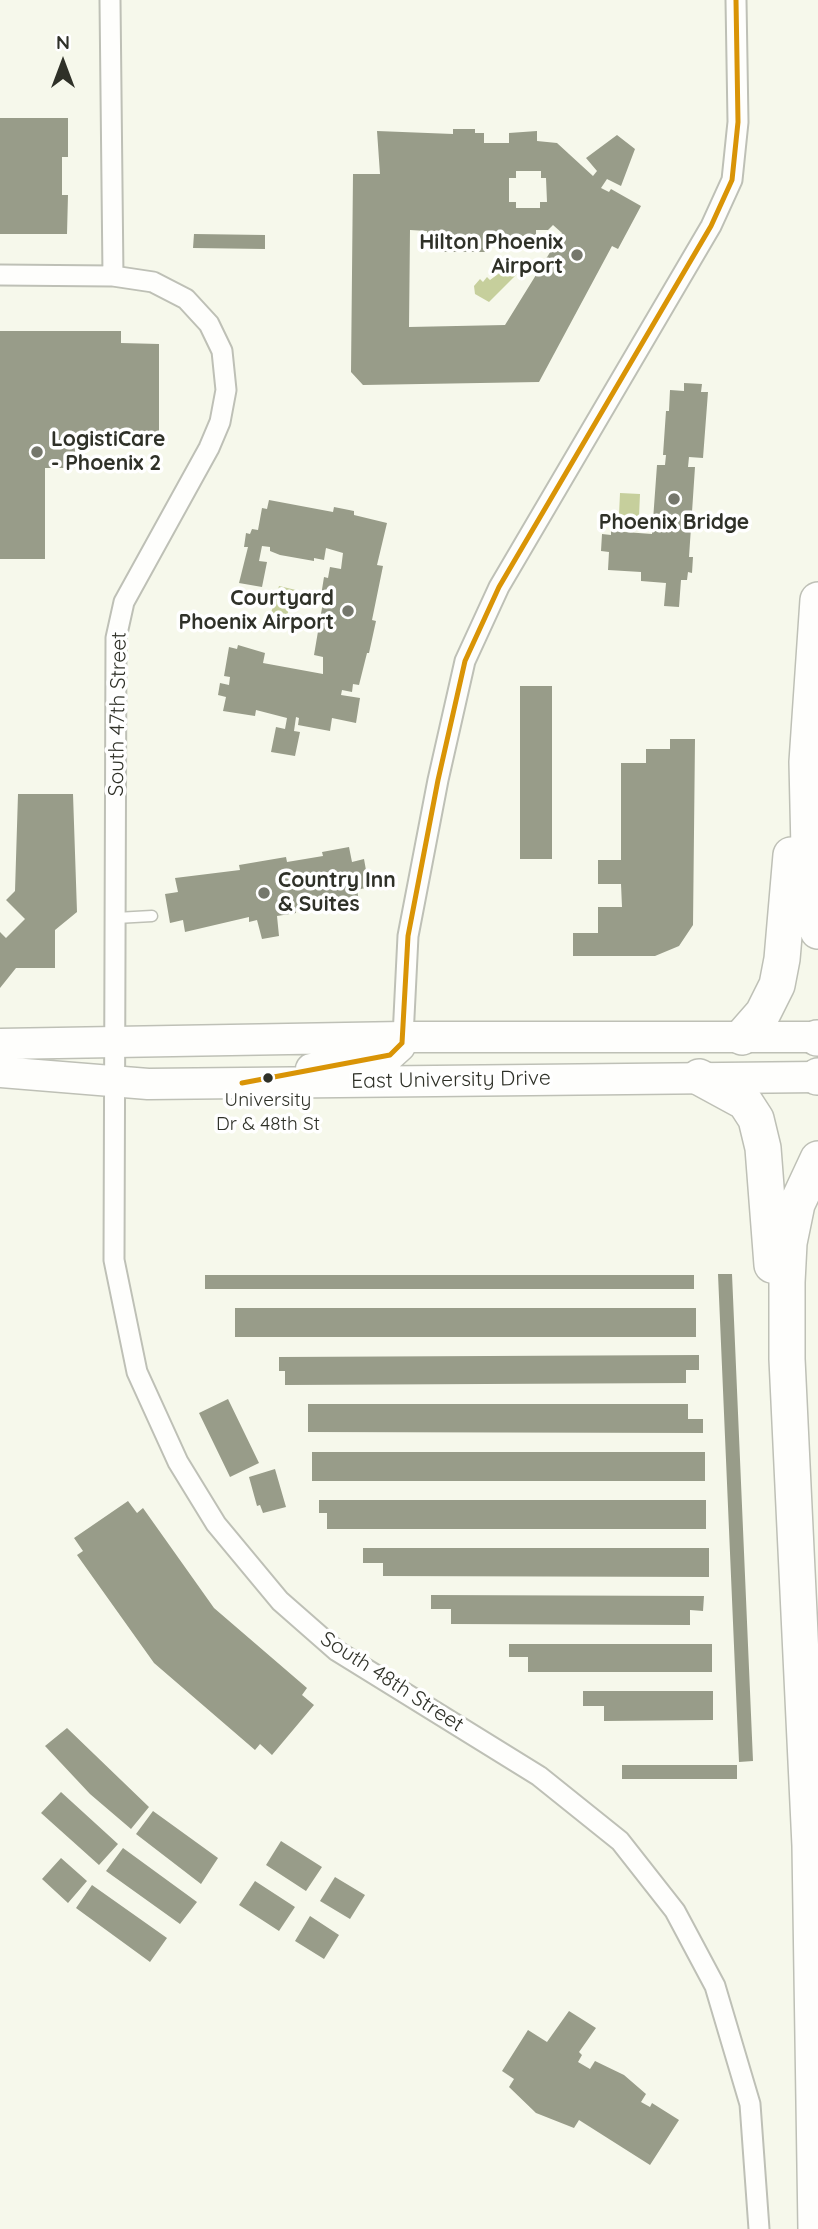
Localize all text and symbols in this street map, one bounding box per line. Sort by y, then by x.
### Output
north arrow [28,28,98,98]
text: N [56,30,70,54]
place label: Hilton Phoenix Airport [419,230,563,280]
marker: Hilton Phoenix Airport [569,247,585,263]
place label: LogistiCare - Phoenix 2 [51,427,165,477]
marker: LogistiCare - Phoenix 2 [29,444,45,460]
marker: Phoenix Bridge [666,491,682,507]
place label: Phoenix Bridge [599,510,749,536]
place label: Courtyard Phoenix Airport [178,586,334,636]
marker: Courtyard Phoenix Airport [340,603,356,619]
street label: South 47th Street [104,631,132,797]
place label: Country Inn & Suites [278,868,396,918]
marker: Country Inn & Suites [256,885,272,901]
street label: East University Drive [351,1066,551,1094]
marker: University Dr & 48th St [261,1071,275,1085]
place label: University Dr & 48th St [216,1089,320,1133]
street label: South 48th Street [316,1626,468,1738]

